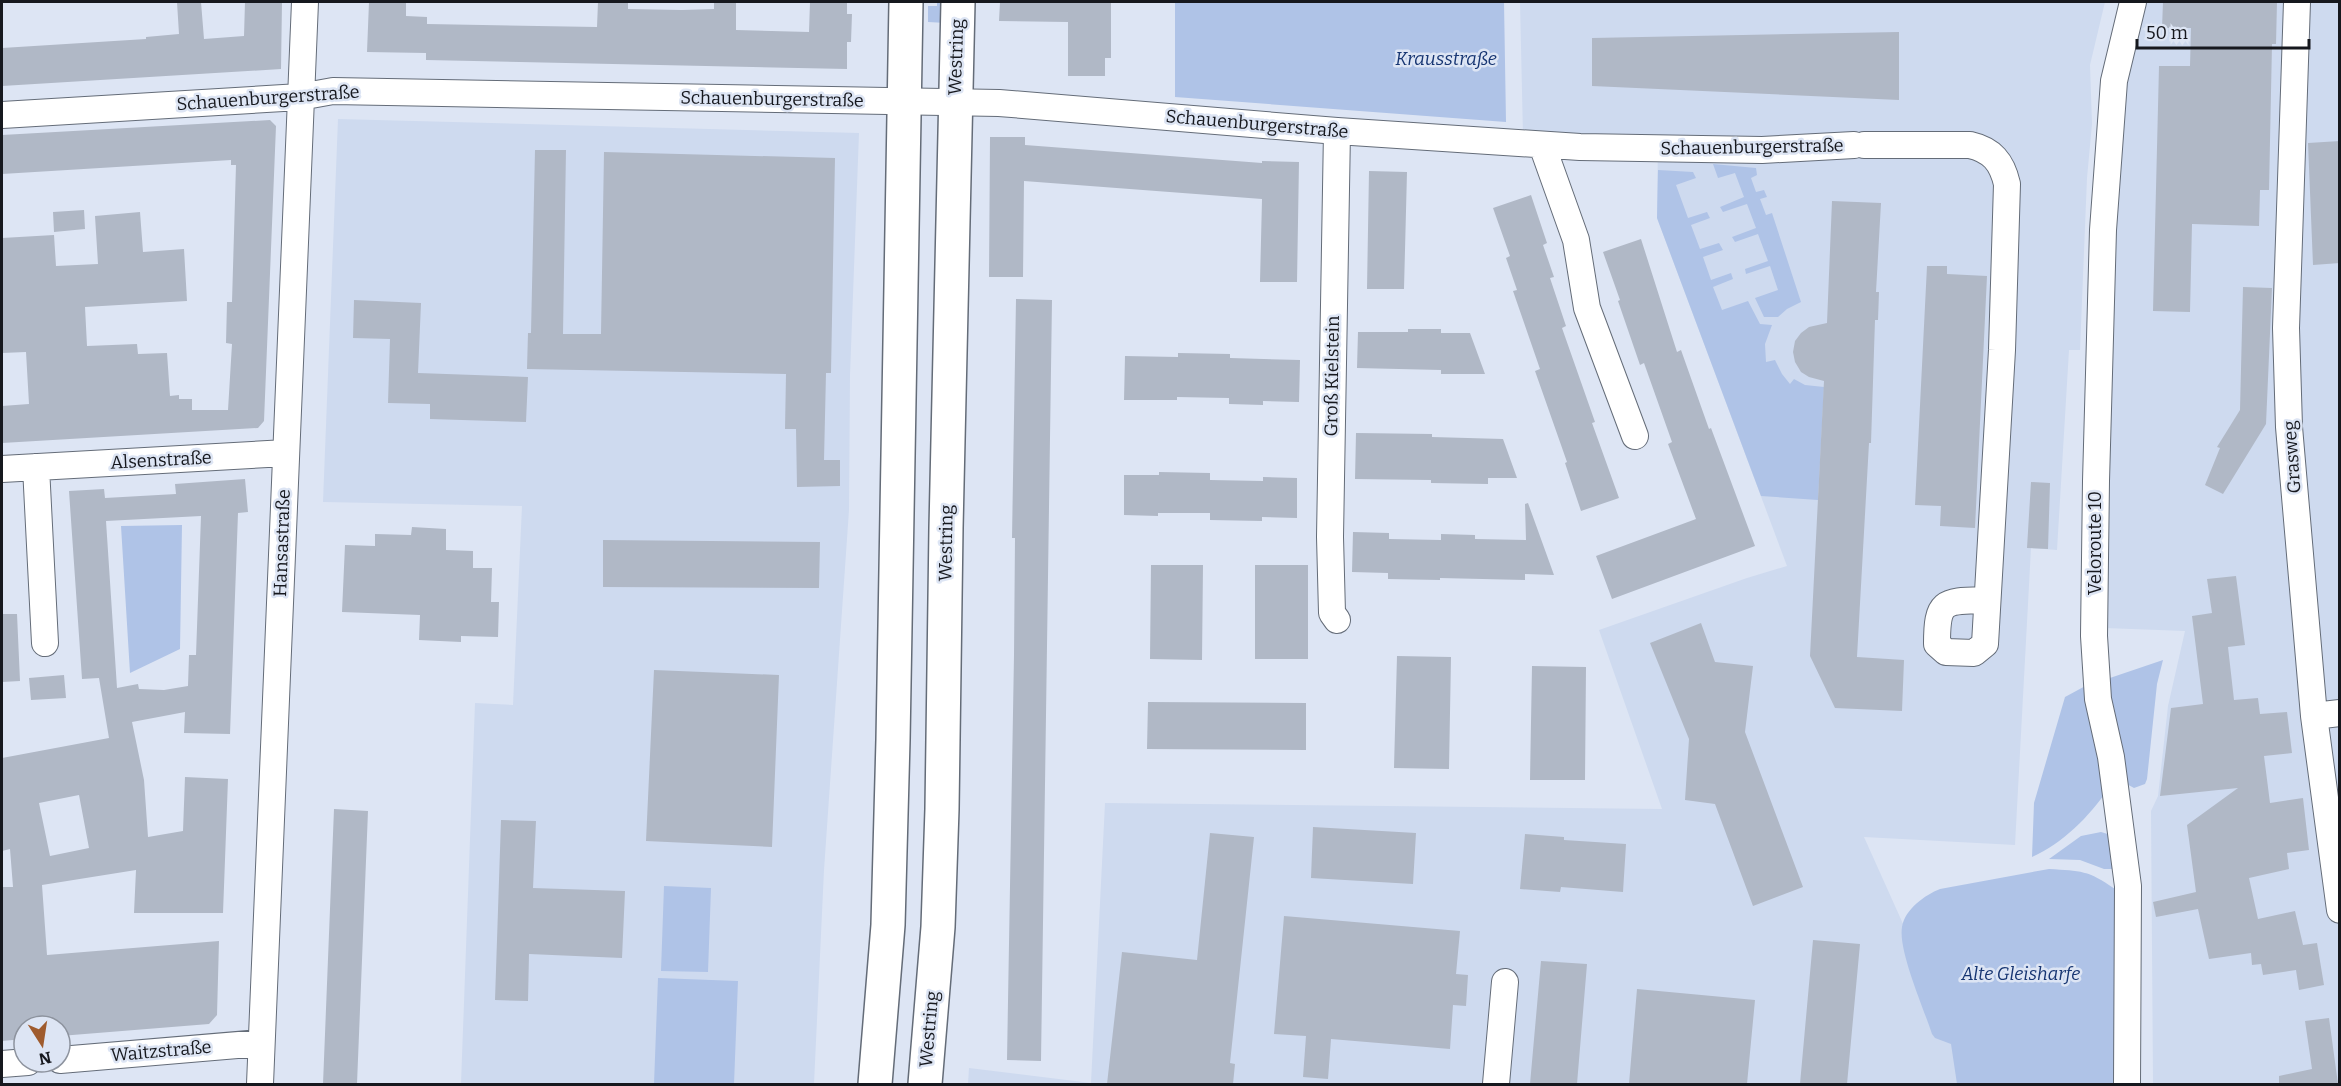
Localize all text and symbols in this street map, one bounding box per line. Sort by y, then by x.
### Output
scale bar [2137,12,2310,50]
street label: Westring [944,18,968,96]
text: 50 m [2146,22,2188,44]
park label: Krausstraße [1395,48,1497,70]
street label: Schauenburgerstraße [176,81,360,115]
street label: Schauenburgerstraße [680,86,864,112]
street label: Schauenburgerstraße [1165,105,1349,143]
street label: Schauenburgerstraße [1660,134,1844,160]
street label: Groß Kielstein [1320,315,1344,437]
street label: Grasweg [2278,420,2306,494]
street label: Alsenstraße [110,446,212,474]
street label: Hansastraße [269,489,295,597]
street label: Veloroute 10 [2084,491,2106,595]
street label: Westring [934,505,958,581]
park label: Alte Gleisharfe [1961,963,2080,985]
street label: Westring [915,990,943,1068]
north arrow [12,1014,72,1074]
street label: Waitzstraße [110,1036,212,1066]
text: N [37,1048,53,1069]

